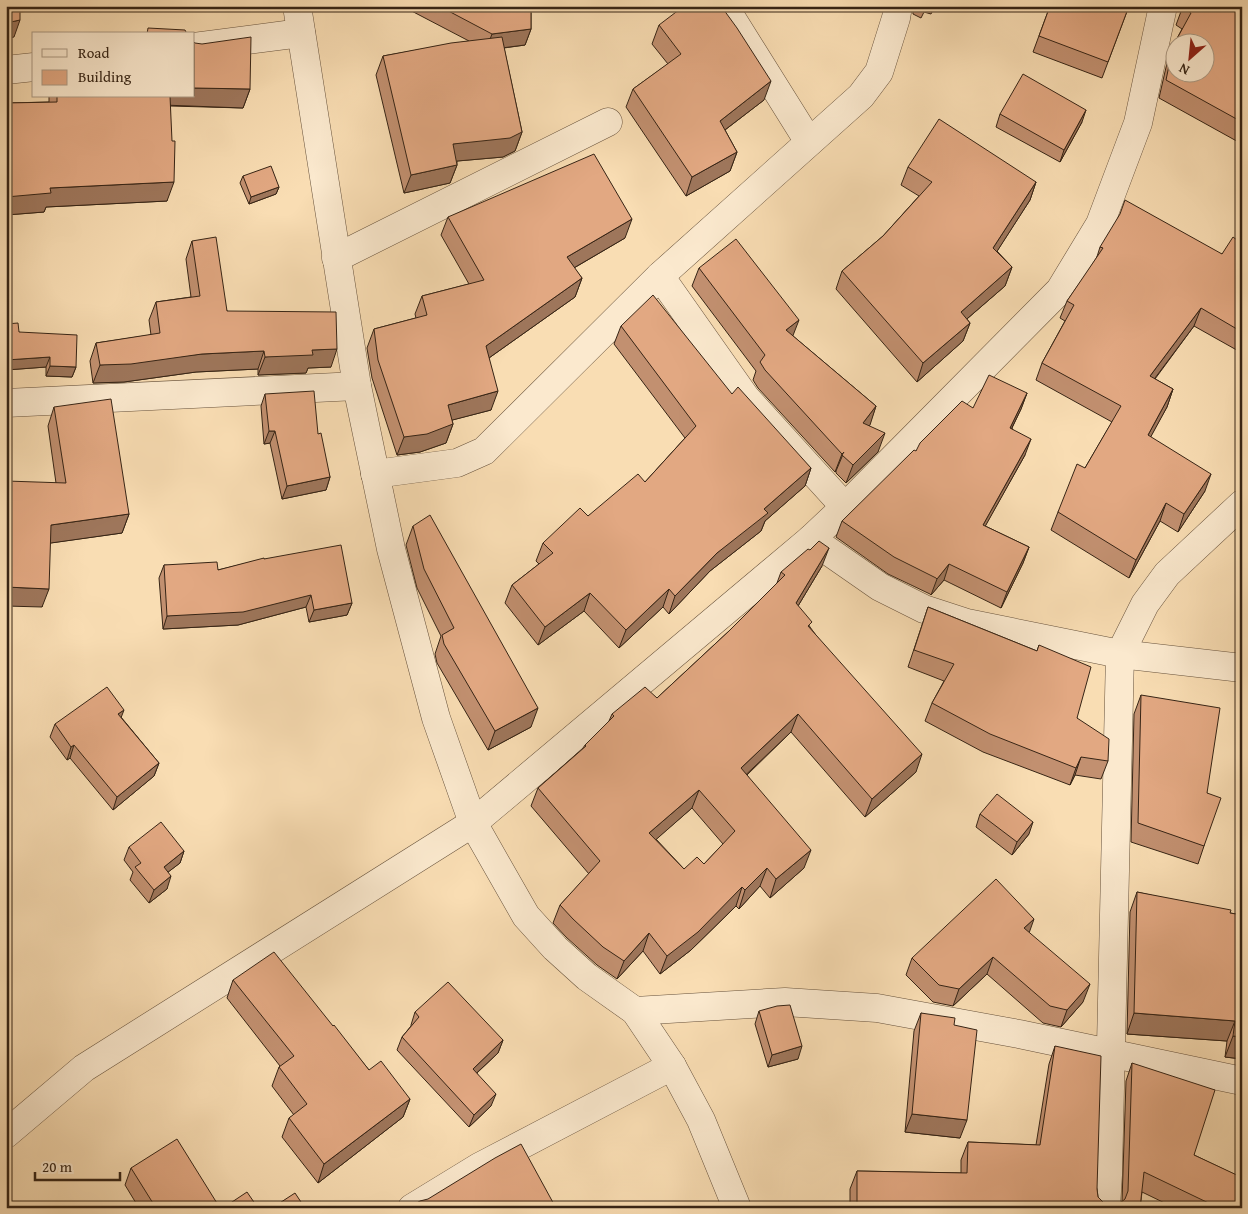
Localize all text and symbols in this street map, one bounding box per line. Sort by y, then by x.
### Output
legend [32,32,195,98]
north arrow [1166,32,1216,82]
text: Road [78,42,109,63]
text: N [1175,58,1193,81]
text: Building [78,66,132,87]
scale bar [35,1149,120,1181]
text: 20 m [42,1156,73,1177]

